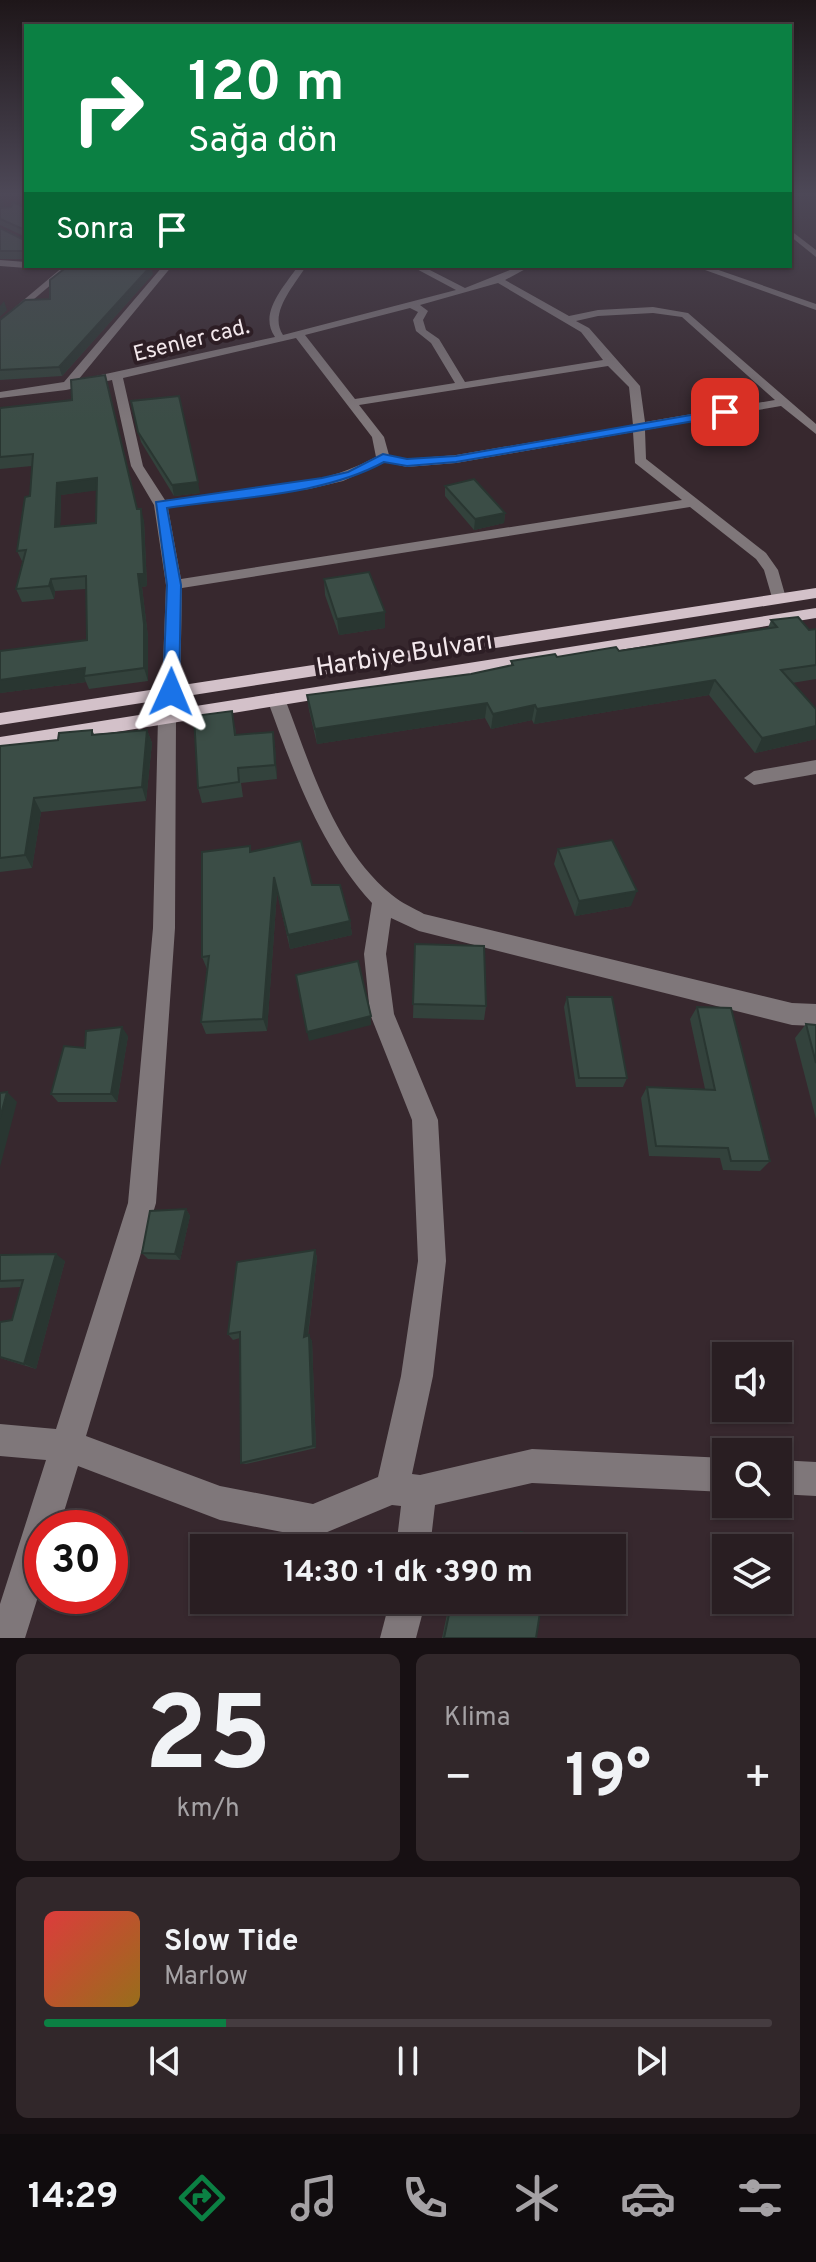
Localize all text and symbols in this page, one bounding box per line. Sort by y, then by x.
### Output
text: 120 m [188,50,345,120]
icon: right [56,56,160,160]
text: Sağa dön [188,119,338,165]
icon: arrive [150,208,194,252]
text: Sonra [56,212,134,249]
street label: Esenler cad. [131,314,253,369]
pin [691,378,759,446]
icon: arrive [703,390,747,434]
street label: Harbiye Bulvarı [314,625,495,686]
position arrow [129,650,213,734]
map controls [712,1342,792,1614]
button: sound [712,1342,792,1422]
button: search [712,1438,792,1518]
speed limit sign: 30 [24,1510,128,1614]
button: layers [712,1534,792,1614]
text: 14:30 · 1 dk · 390 m [283,1555,533,1592]
text: 25 [144,1675,272,1807]
text: Klima [444,1702,510,1735]
text: 19° [565,1742,651,1818]
text: − [444,1752,472,1808]
text: + [744,1752,772,1808]
text: km/h [176,1793,240,1826]
text: Slow Tide [164,1924,298,1961]
text: Marlow [164,1961,248,1994]
icon: previous [143,2039,187,2083]
icon: pause [386,2039,430,2083]
icon: next [629,2039,673,2083]
icon: directions [174,2170,230,2226]
icon: music [286,2170,342,2226]
icon: phone [397,2170,453,2226]
icon: climate [509,2170,565,2226]
icon: car [620,2170,676,2226]
icon: filters [732,2170,788,2226]
text: 14:29 [28,2175,118,2221]

